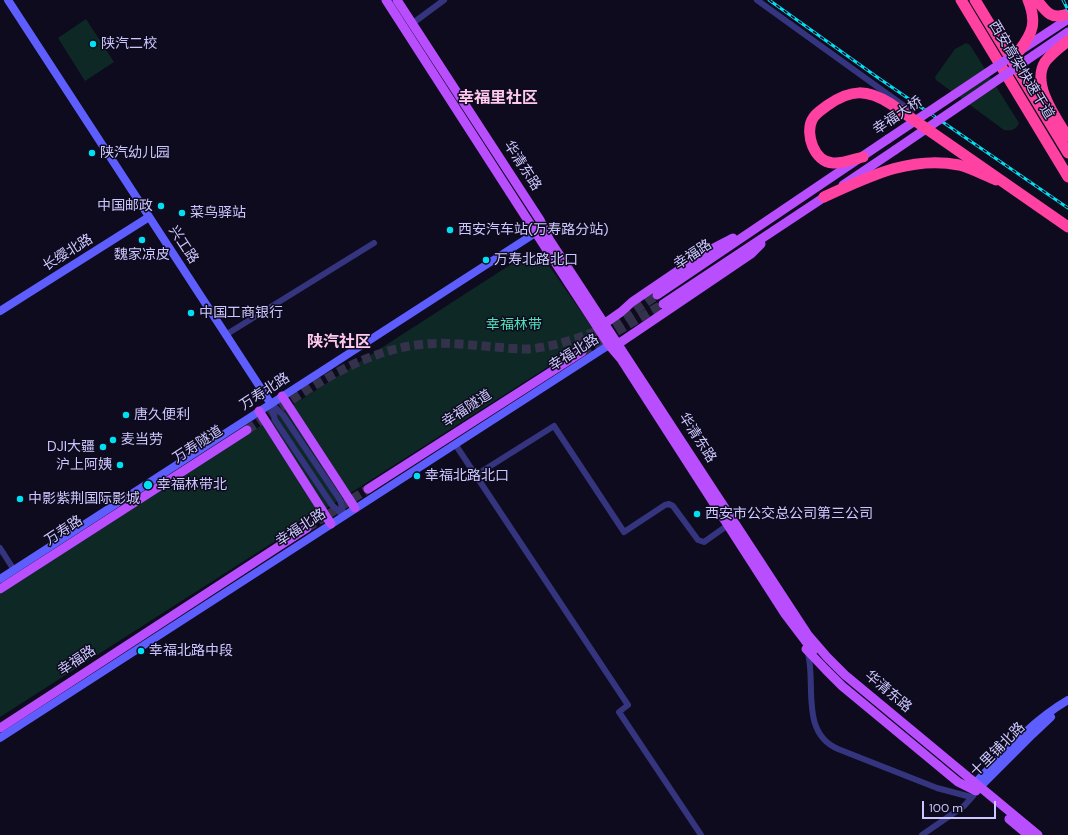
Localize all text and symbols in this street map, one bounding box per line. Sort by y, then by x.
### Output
street label: 西安高架快速干道 [985,18,1057,122]
place label: 陕汽二校 [101,36,157,52]
marker: 陕汽二校 [88,39,98,49]
district label: 幸福里社区 [458,89,538,109]
street label: 幸福大桥 [870,93,926,139]
street label: 华清东路 [500,138,544,194]
place label: 陕汽幼儿园 [100,145,170,161]
marker: 陕汽幼儿园 [87,148,97,158]
place label: 中国邮政 [97,198,153,214]
marker: 中国邮政 [156,201,166,211]
place label: 菜鸟驿站 [190,205,246,221]
marker: 菜鸟驿站 [177,208,187,218]
place label: 西安汽车站(万寿路分站) [458,222,608,238]
street label: 兴工路 [165,223,201,267]
marker: 西安汽车站(万寿路分站) [445,225,455,235]
street label: 长缨北路 [40,231,96,275]
marker: 魏家凉皮 [137,235,147,245]
street label: 幸福路 [671,237,715,273]
place label: 魏家凉皮 [114,247,170,263]
place label: 万寿北路北口 [494,252,578,268]
marker: 万寿北路北口 [481,255,491,265]
place label: 中国工商银行 [199,305,283,321]
marker: 中国工商银行 [186,308,196,318]
park label: 幸福林带 [486,317,542,333]
street label: 幸福北路 [546,331,602,375]
district label: 陕汽社区 [307,333,371,353]
street label: 万寿北路 [237,370,293,414]
street label: 幸福隧道 [439,387,495,431]
place label: 唐久便利 [134,407,190,423]
marker: 唐久便利 [121,410,131,420]
street label: 华清东路 [675,410,719,466]
street label: 万寿隧道 [170,423,226,467]
place label: 麦当劳 [121,432,163,448]
marker: 麦当劳 [108,435,118,445]
place label: DJI大疆 [47,439,95,455]
marker: DJI大疆 [98,442,108,452]
place label: 沪上阿姨 [56,457,112,473]
marker: 沪上阿姨 [115,460,125,470]
place label: 幸福北路北口 [425,468,509,484]
marker: 幸福北路北口 [412,471,422,481]
place label: 幸福林带北 [157,477,227,493]
marker: 幸福林带北 [142,479,154,491]
place label: 中影紫荆国际影城 [28,491,140,507]
marker: 中影紫荆国际影城 [15,494,25,504]
street label: 幸福北路 [273,506,329,550]
place label: 西安市公交总公司第三公司 [705,506,873,522]
marker: 西安市公交总公司第三公司 [692,509,702,519]
street label: 万寿路 [42,513,86,549]
street label: 幸福路 [55,643,99,679]
place label: 幸福北路中段 [149,643,233,659]
marker: 幸福北路中段 [136,646,146,656]
street label: 华清东路 [861,668,915,716]
street label: 十里铺北路 [967,719,1029,781]
scale bar [924,793,998,819]
text: 100 m [929,800,963,816]

